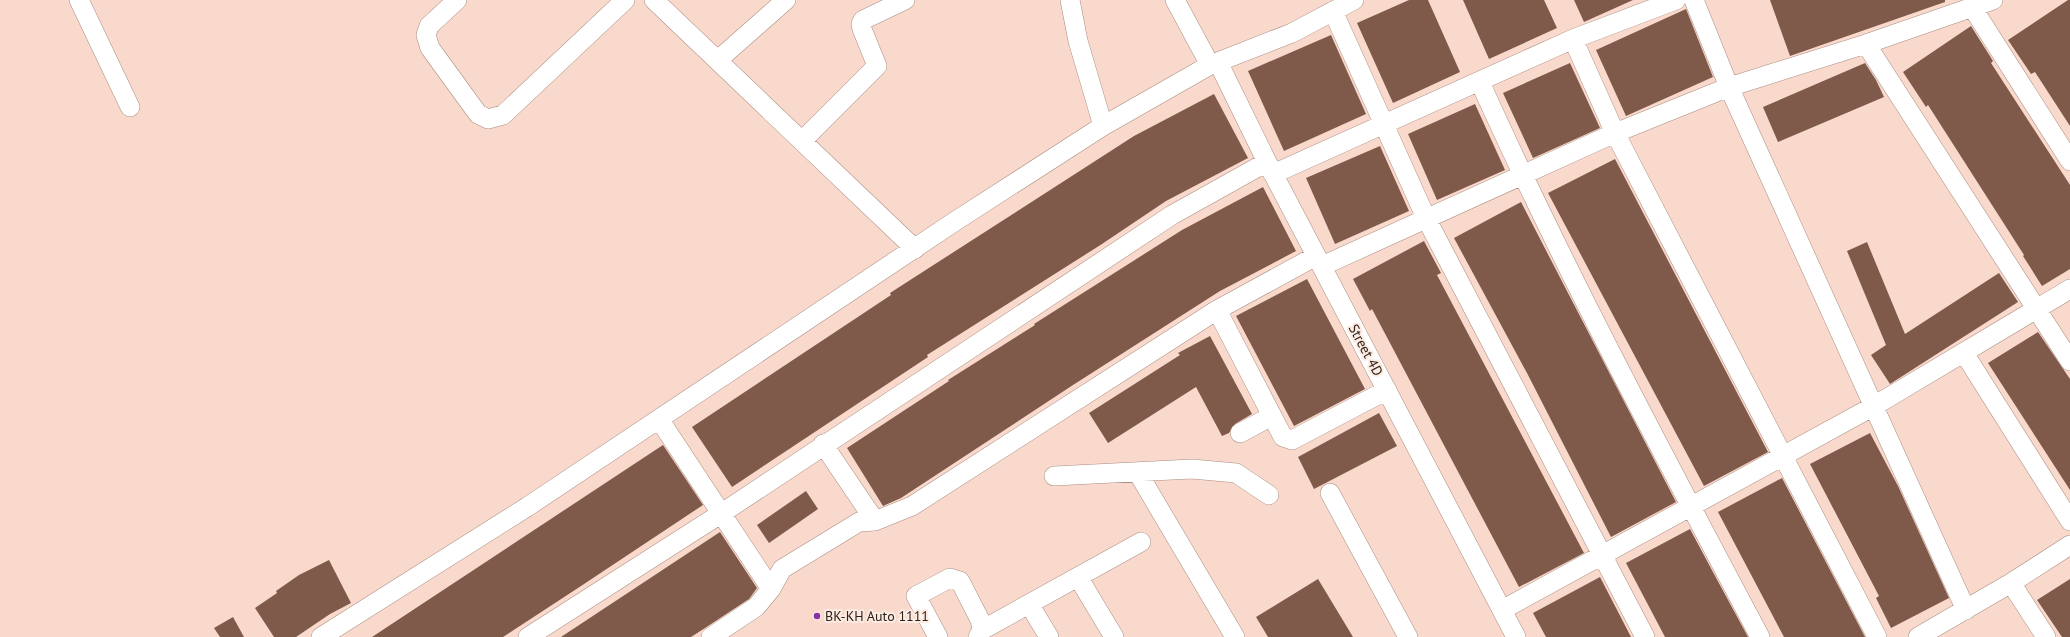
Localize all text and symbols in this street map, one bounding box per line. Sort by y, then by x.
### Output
street label: Street 4D [1345,321,1387,379]
place label: BK-KH Auto 1111 [825,607,929,625]
marker: BK-KH Auto 1111 [812,611,822,621]

